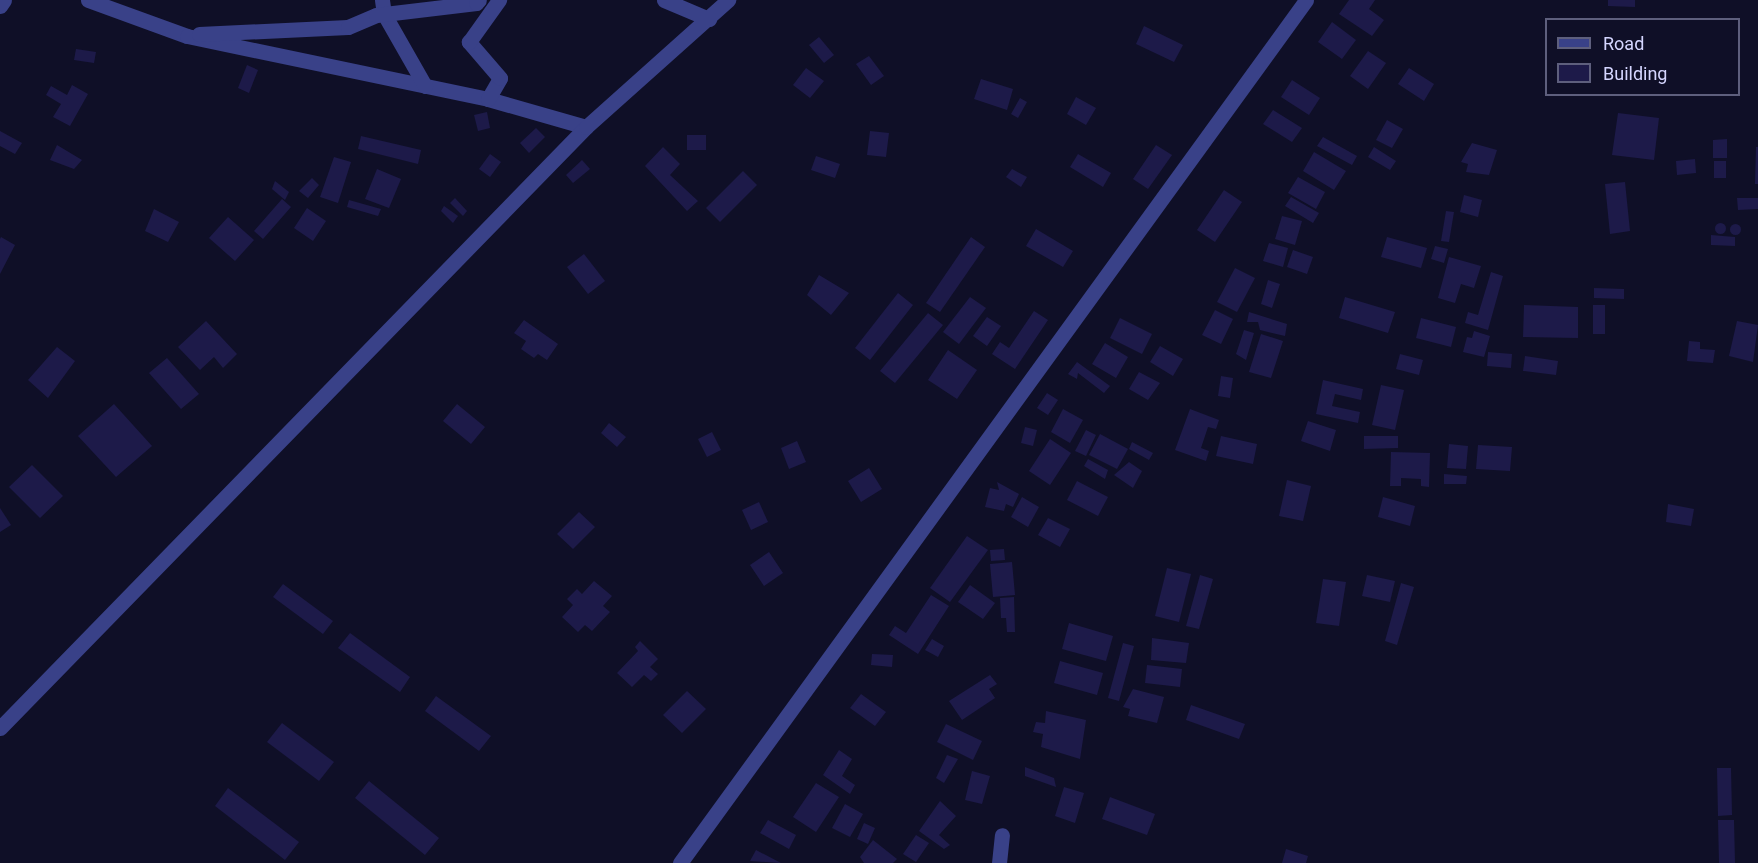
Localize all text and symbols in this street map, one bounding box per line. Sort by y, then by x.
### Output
legend [1545,18,1740,96]
text: Road [1603,33,1644,54]
text: Building [1603,63,1667,84]

